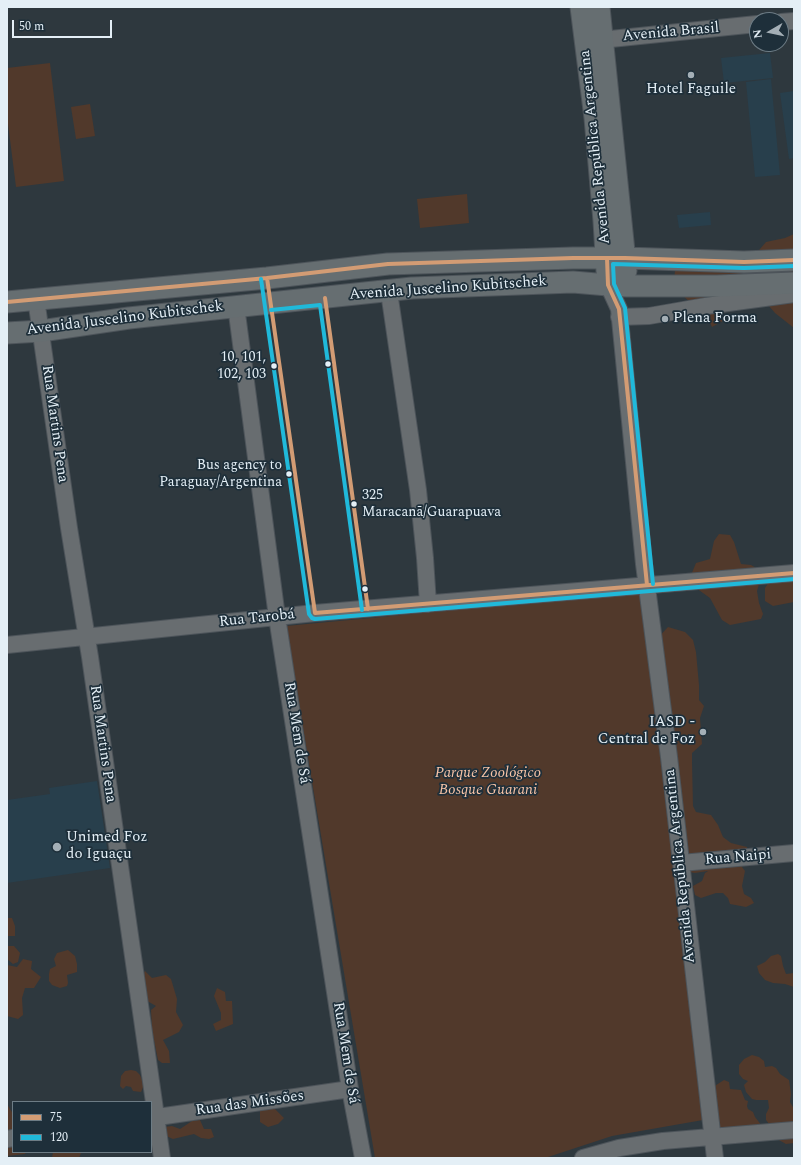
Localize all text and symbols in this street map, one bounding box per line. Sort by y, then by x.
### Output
scale bar [14,12,114,38]
north arrow [749,12,789,52]
text: 50 m [19,17,44,36]
street label: Avenida Brasil [622,20,720,46]
text: N [749,28,767,40]
street label: Avenida República Argentina [577,49,615,245]
marker: Hotel Faguile [686,70,696,80]
place label: Hotel Faguile [646,81,736,99]
street label: Avenida Juscelino Kubitschek [349,273,547,305]
street label: Avenida Juscelino Kubitschek [26,298,224,340]
place label: Plena Forma [673,310,757,328]
marker: Plena Forma [660,314,670,324]
place label: 10, 101, 102, 103 [217,350,266,382]
unlabelled marker [323,359,333,369]
marker: 10, 101, 102, 103 [269,361,279,371]
street label: Rua Martins Pena [37,364,71,484]
place label: Bus agency to Paraguay/Argentina [159,458,282,490]
marker: Bus agency to Paraguay/Argentina [284,469,294,479]
place label: 325 Maracanã/Guarapuava [362,488,501,520]
marker: 325 Maracanã/Guarapuava [349,499,359,509]
unlabelled marker [360,584,370,594]
street label: Rua Tarobá [218,606,296,632]
street label: Rua Mem de Sá [279,681,313,785]
street label: Rua Martins Pena [85,684,119,804]
place label: IASD - Central de Foz [598,714,695,749]
marker: IASD - Central de Foz [698,727,708,737]
park label: Parque Zoológico Bosque Guarani [435,765,541,800]
street label: Avenida República Argentina [662,768,700,964]
place label: Unimed Foz do Iguaçu [66,829,147,864]
marker: Unimed Foz do Iguaçu [51,841,63,853]
street label: Rua Naipi [704,846,772,870]
street label: Rua Mem de Sá [328,1001,362,1105]
street label: Rua das Missões [195,1087,305,1121]
legend [12,1101,152,1153]
text: 75 [50,1108,62,1127]
text: 120 [50,1128,68,1147]

